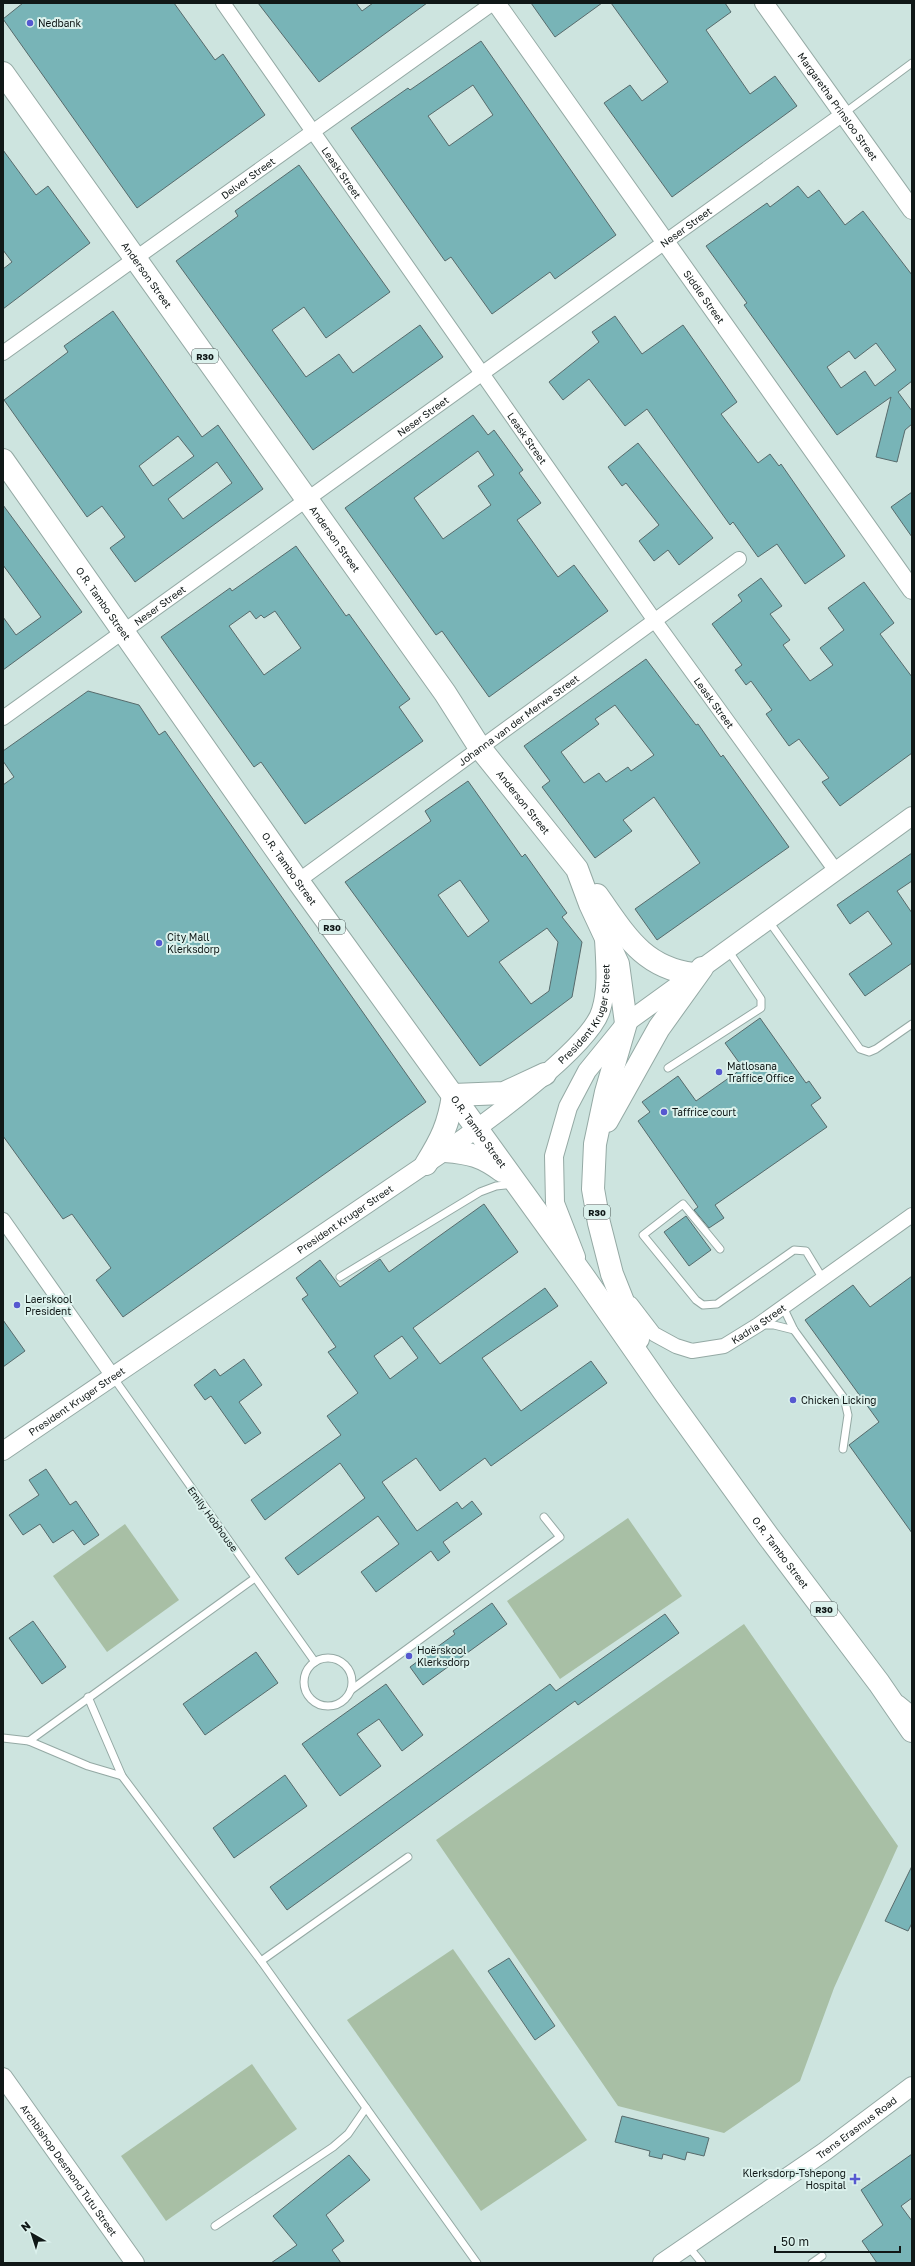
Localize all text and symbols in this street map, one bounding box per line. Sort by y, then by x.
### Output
place label: Nedbank [38,17,81,29]
marker: Nedbank [25,18,35,28]
street label: Margaretha Prinsloo Street [795,50,880,163]
street label: Leask Street [319,145,364,201]
street label: Delver Street [219,155,277,201]
street label: Neser Street [658,204,714,250]
street label: Anderson Street [119,240,175,310]
street label: Siddle Street [681,268,727,326]
road number: R30 [192,349,218,363]
street label: Neser Street [395,394,451,439]
street label: Leask Street [505,410,549,466]
street label: Anderson Street [307,503,363,574]
street label: O.R. Tambo Street [74,564,133,642]
street label: Neser Street [132,583,188,628]
street label: Johanna van der Merwe Street [456,672,581,768]
street label: Leask Street [692,675,737,731]
street label: Anderson Street [494,768,553,836]
street label: O.R. Tambo Street [260,830,319,907]
road number: R30 [319,920,345,934]
place label: City Mall Klerksdorp [167,931,220,955]
marker: City Mall Klerksdorp [154,938,164,948]
street label: President Kruger Street [555,964,612,1066]
place label: Matlosana Traffice Office [727,1060,795,1084]
marker: Matlosana Traffice Office [714,1067,724,1077]
street label: O.R. Tambo Street [449,1093,509,1170]
place label: Taffrice court [672,1106,736,1118]
marker: Taffrice court [659,1107,669,1117]
street label: President Kruger Street [294,1182,395,1256]
road number: R30 [584,1205,610,1219]
place label: Laerskool President [25,1293,72,1317]
marker: Laerskool President [12,1300,22,1310]
street label: Kadria Street [729,1301,788,1346]
street label: President Kruger Street [26,1364,127,1438]
place label: Chicken Licking [801,1394,876,1406]
marker: Chicken Licking [788,1395,798,1405]
street label: Emily Hobhouse [185,1484,241,1554]
street label: O.R. Tambo Street [750,1514,811,1591]
road number: R30 [811,1602,837,1616]
place label: Hoërskool Klerksdorp [417,1644,470,1668]
marker: Hoërskool Klerksdorp [404,1651,414,1661]
street label: Trens Erasmus Road [814,2094,899,2161]
street label: Archbishop Desmond Tutu Street [18,2102,120,2238]
place label: Klerksdorp-Tshepong Hospital [742,2167,846,2191]
marker: Klerksdorp-Tshepong Hospital [849,2173,861,2185]
north arrow [12,2214,52,2254]
text: N [18,2218,33,2234]
scale bar [775,2228,900,2254]
text: 50 m [781,2234,809,2249]

